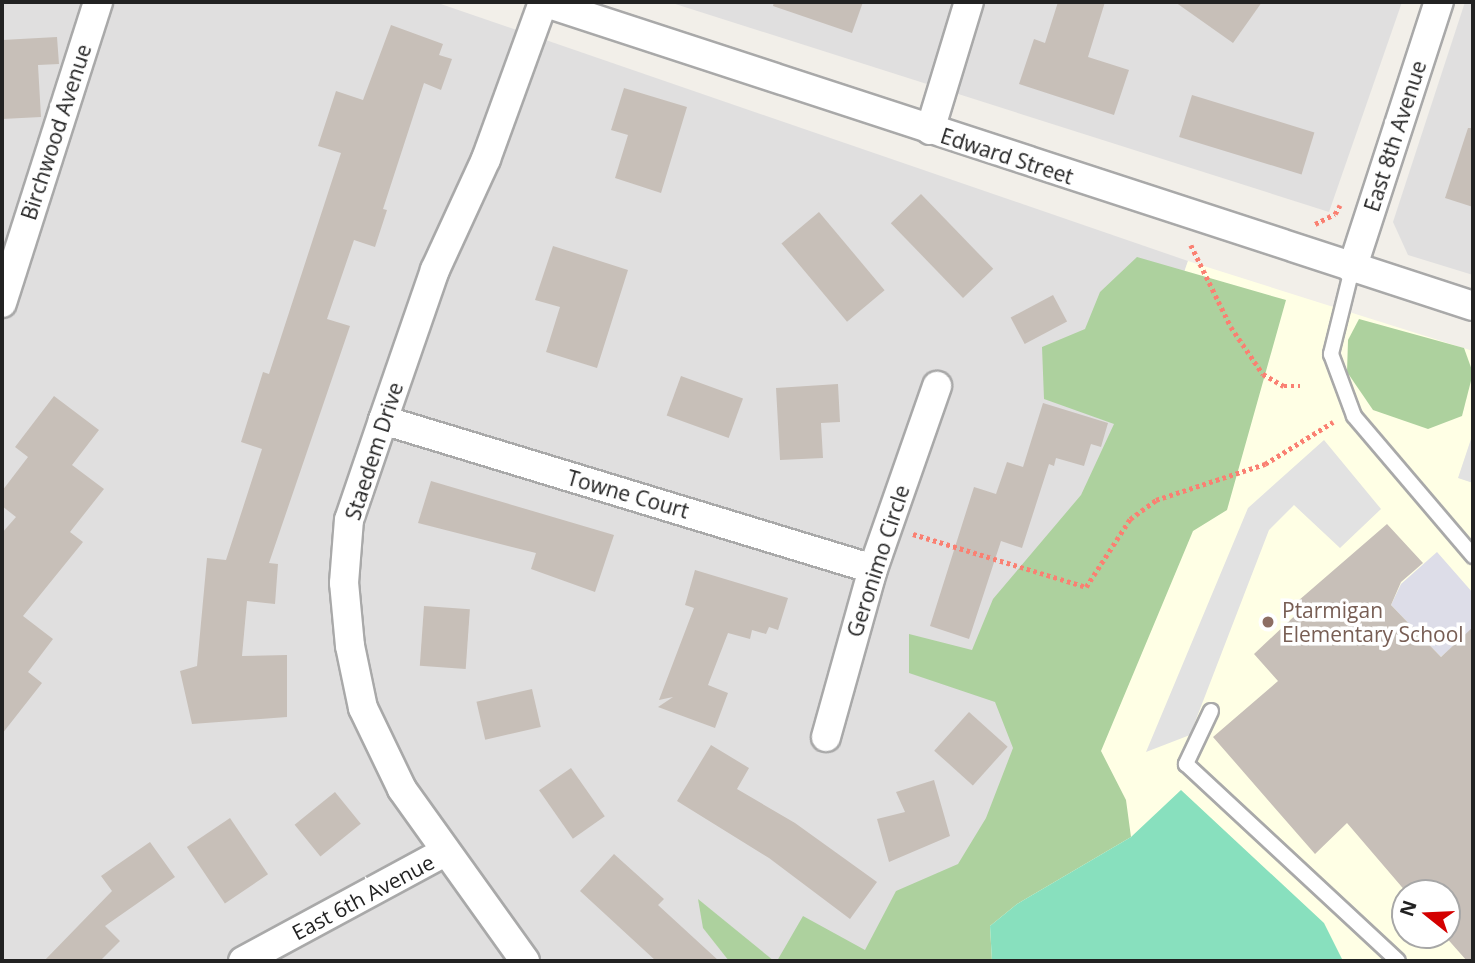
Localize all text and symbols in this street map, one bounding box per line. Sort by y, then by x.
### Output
street label: Birchwood Avenue [16,41,96,223]
street label: East 8th Avenue [1359,57,1431,215]
street label: Edward Street [937,123,1077,189]
street label: Staedem Drive [340,379,408,523]
street label: Towne Court [564,465,692,523]
street label: Geronimo Circle [842,482,914,640]
place label: Ptarmigan Elementary School [1282,597,1464,647]
marker: Ptarmigan Elementary School [1260,614,1276,630]
street label: East 6th Avenue [288,849,438,945]
north arrow [1391,879,1461,949]
text: N [1393,897,1423,920]

